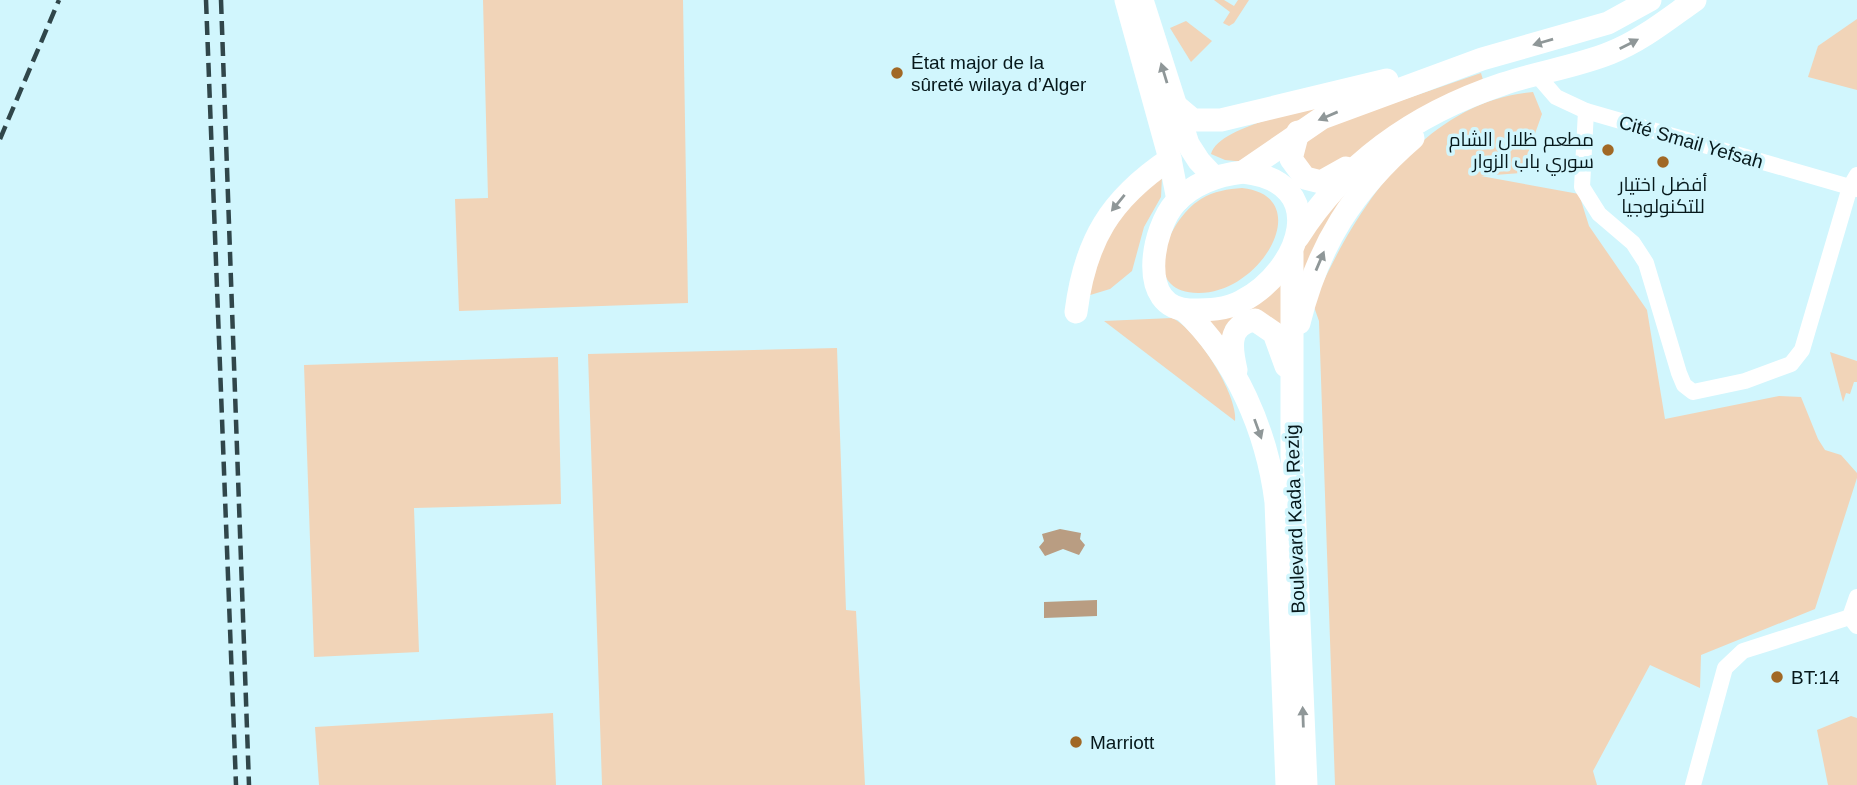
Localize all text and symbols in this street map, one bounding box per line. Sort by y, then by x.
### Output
one-way arrow [1532,37,1553,47]
one-way arrow [1619,38,1639,50]
place label: État major de la sûreté wilaya d’Alger [911,52,1087,95]
one-way arrow [1159,62,1169,83]
marker: État major de la sûreté wilaya d’Alger [889,65,905,81]
one-way arrow [1318,110,1338,122]
street label: Cité Smail Yefsah [1617,111,1765,173]
place label: مطعم ظلال الشام سوري باب الزوار [1449,129,1594,176]
marker: مطعم ظلال الشام سوري باب الزوار [1600,142,1616,158]
marker: أفضل اختيار للتكنولوجيا [1655,154,1671,170]
place label: أفضل اختيار للتكنولوجيا [1618,173,1707,218]
one-way arrow [1111,193,1126,211]
one-way arrow [1314,251,1326,271]
one-way arrow [1253,418,1264,439]
street label: Boulevard Kada Rezig [1281,424,1309,614]
place label: BT:14 [1791,667,1840,688]
marker: BT:14 [1769,669,1785,685]
one-way arrow [1298,706,1309,728]
place label: Marriott [1090,732,1155,753]
marker: Marriott [1068,734,1084,750]

